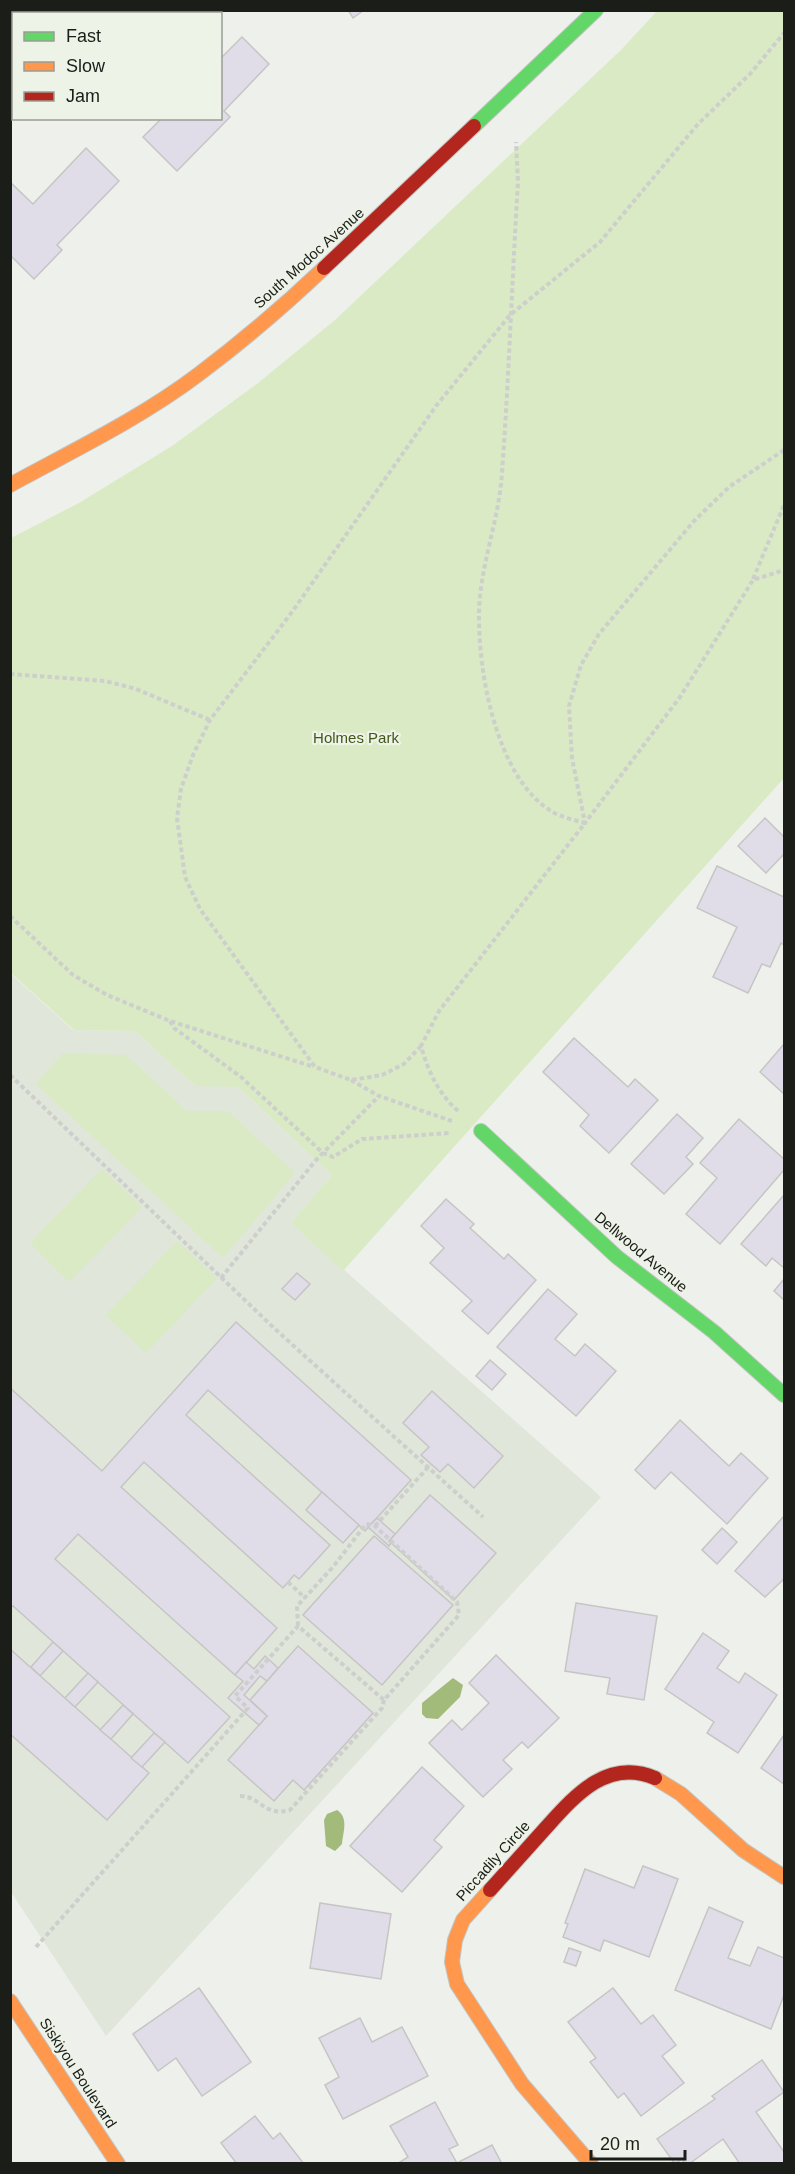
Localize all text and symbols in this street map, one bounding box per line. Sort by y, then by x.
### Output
legend [12,12,222,120]
text: Fast [66,26,101,46]
text: Slow [66,56,106,76]
text: Jam [66,86,100,106]
street label: South Modoc Avenue [250,204,367,312]
park label: Holmes Park [313,729,399,746]
street label: Dellwood Avenue [592,1208,691,1295]
street label: Piccadily Circle [452,1817,533,1904]
street label: Siskiyou Boulevard [37,2015,120,2131]
scale bar [591,2123,686,2161]
text: 20 m [600,2134,640,2154]

